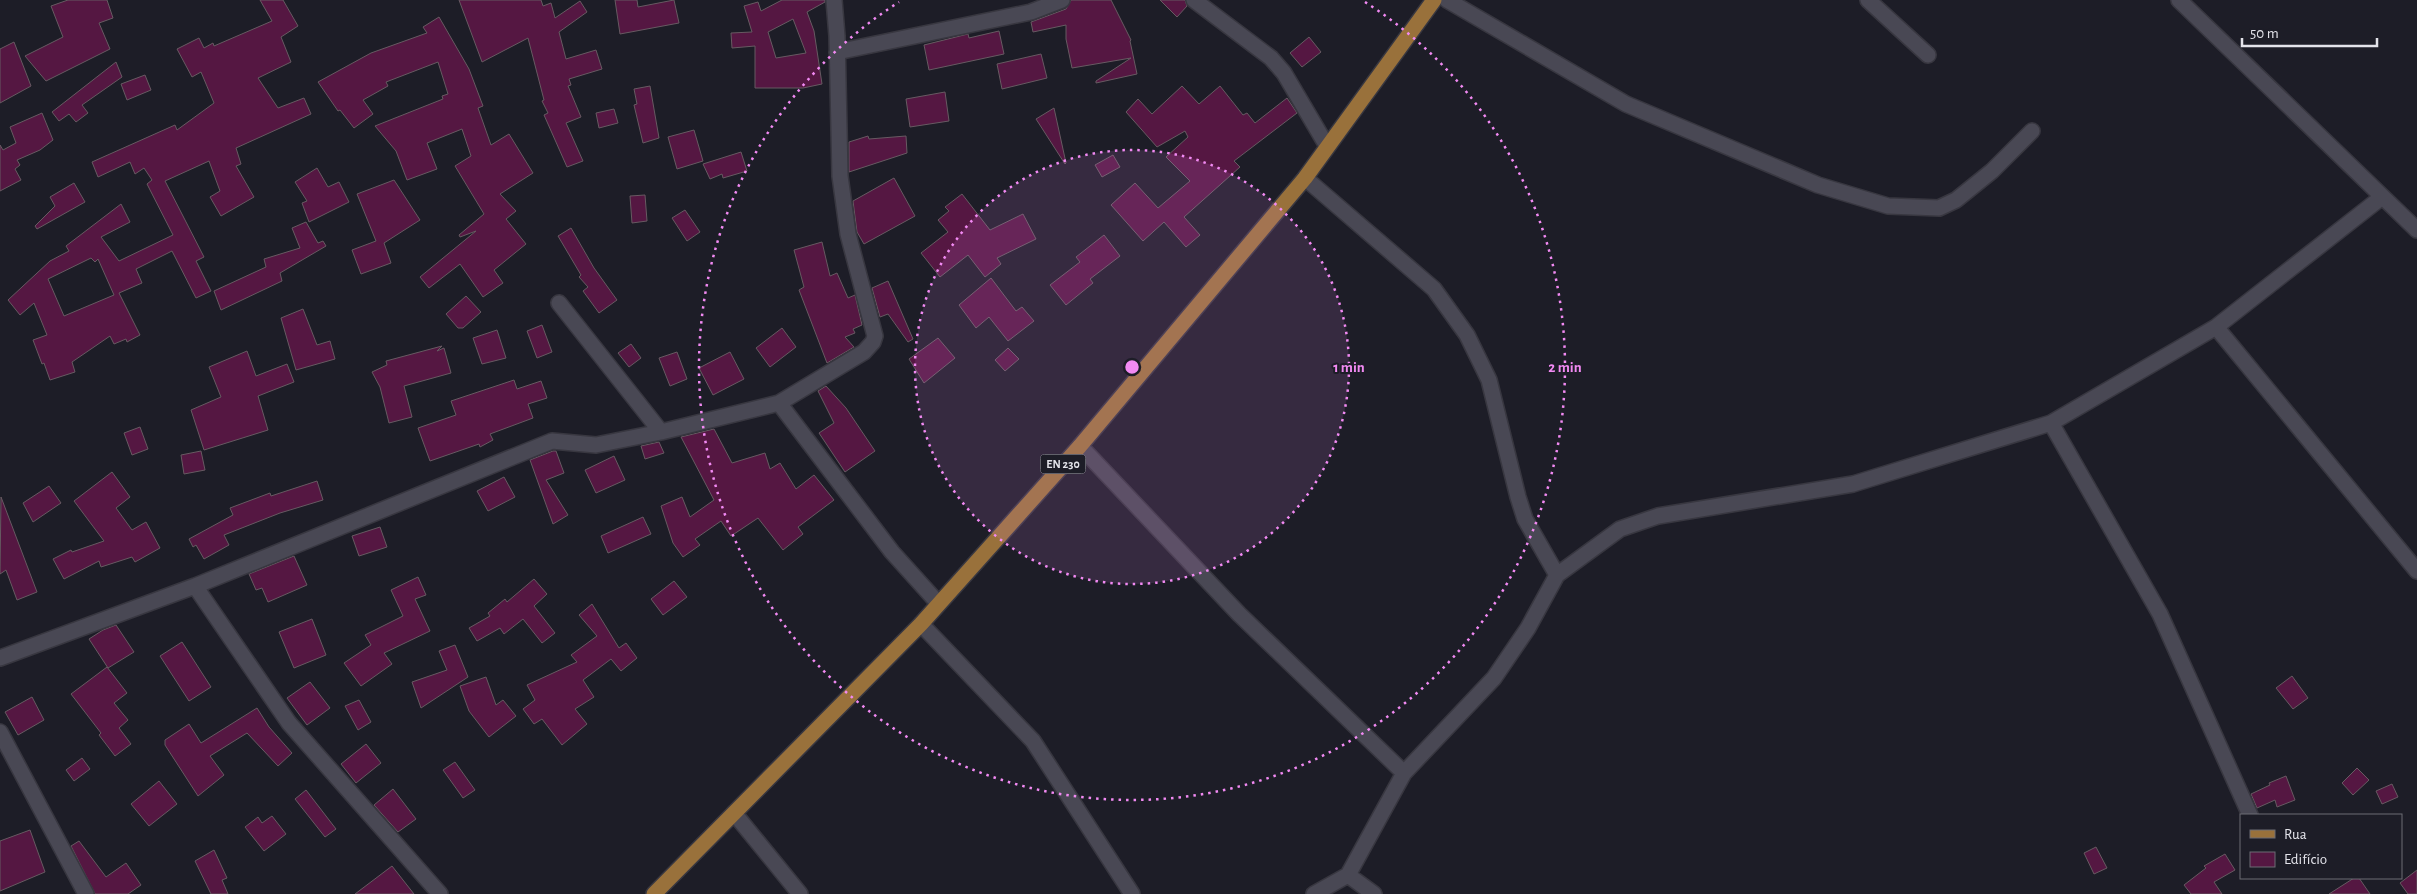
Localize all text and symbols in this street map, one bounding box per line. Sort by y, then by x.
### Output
scale bar [2242,15,2377,47]
text: 50 m [2250,26,2279,41]
centre of rings [1123,358,1141,376]
text: 1 min [1333,360,1365,375]
text: 2 min [1548,360,1582,375]
road number: EN 230 [1040,454,1086,474]
legend [2240,814,2402,879]
text: Rua [2284,827,2307,842]
text: Edifício [2284,852,2327,867]

